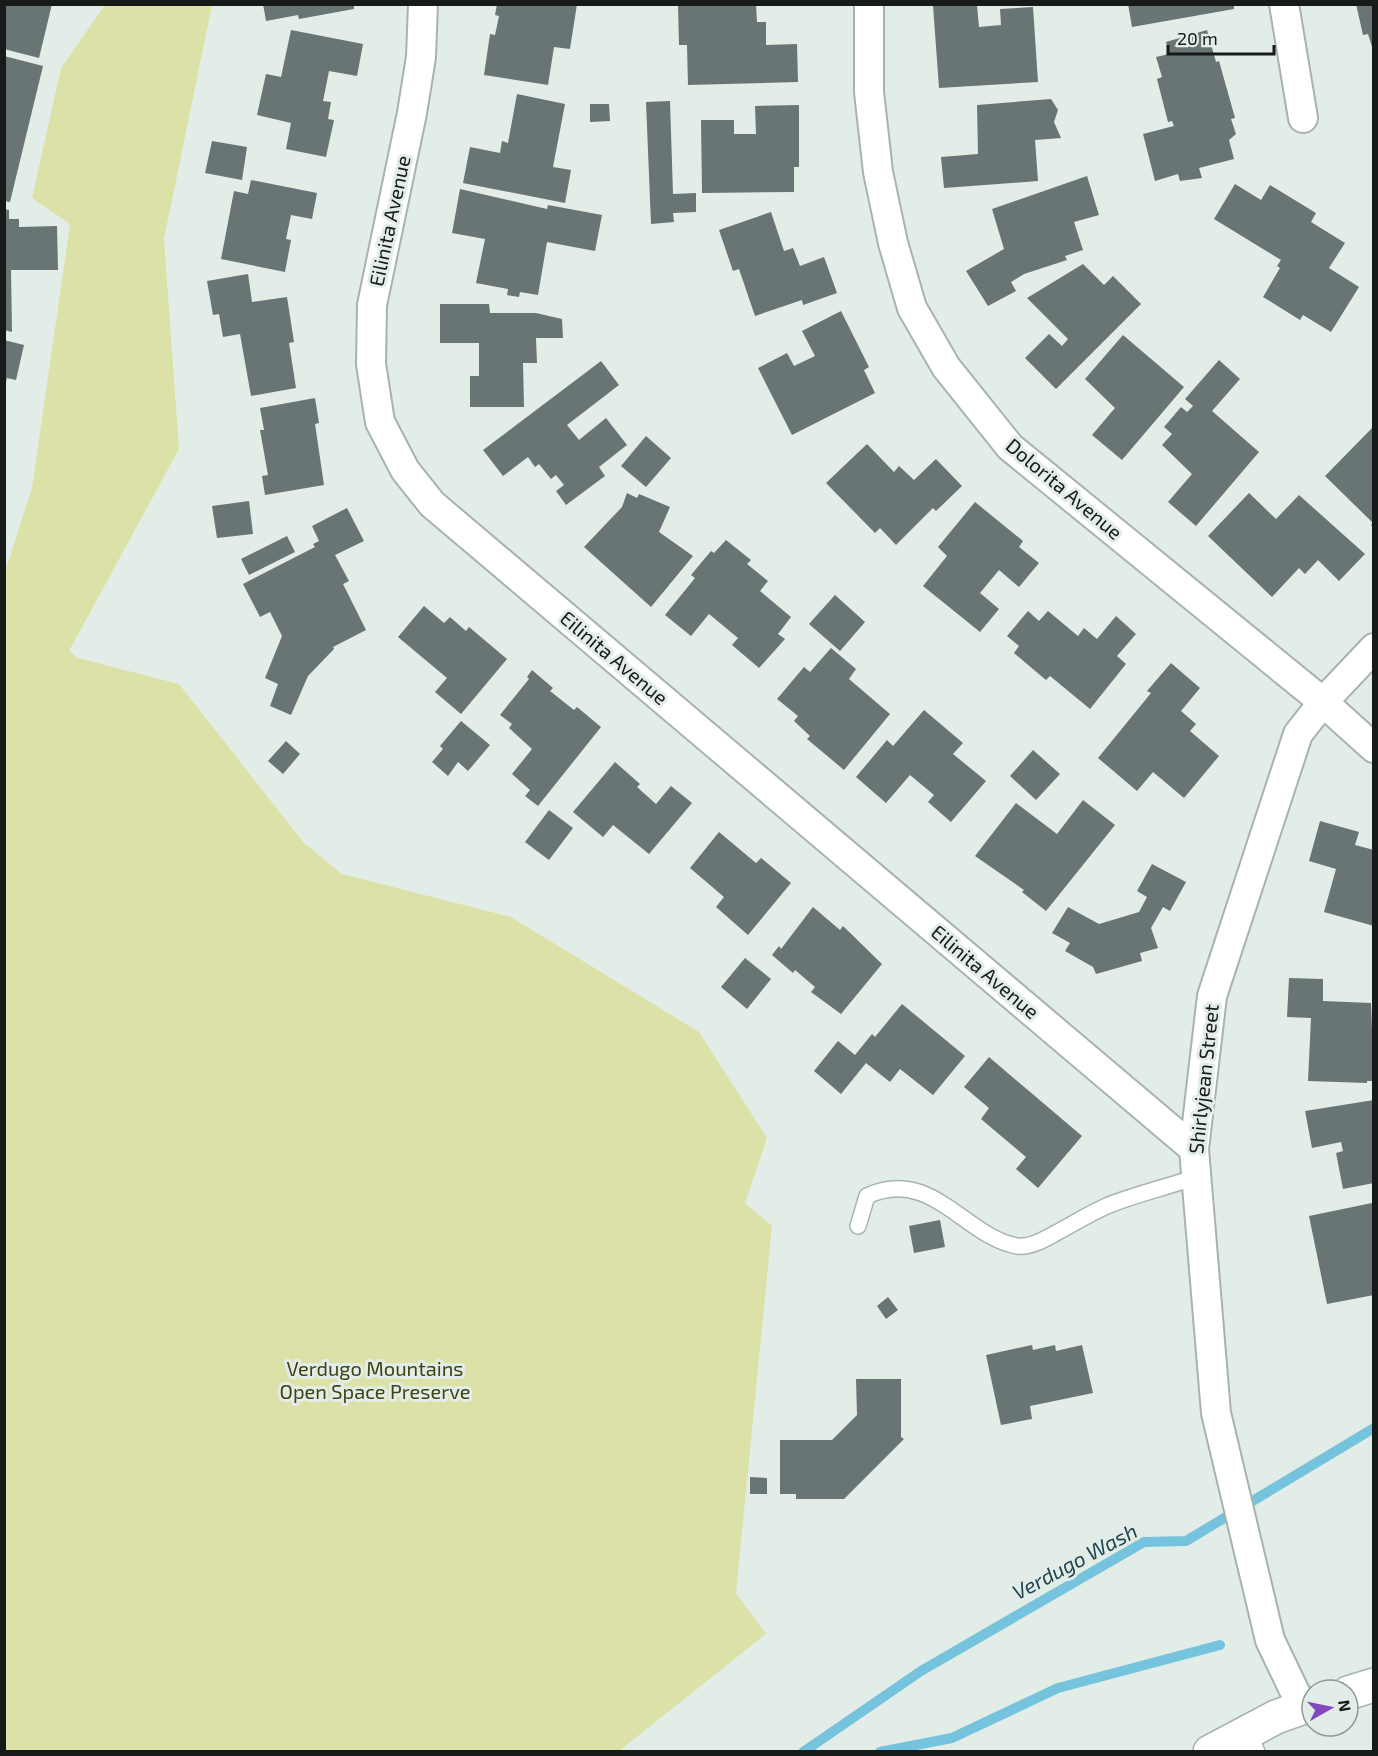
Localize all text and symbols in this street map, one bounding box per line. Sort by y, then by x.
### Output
scale bar [1168,18,1274,56]
text: 20 m [1177,27,1218,49]
street label: Eilinita Avenue [363,153,415,288]
street label: Dolorita Avenue [1002,433,1128,544]
street label: Eilinita Avenue [556,605,673,709]
street label: Eilinita Avenue [927,919,1044,1023]
street label: Shirlyjean Street [1183,1003,1223,1155]
park label: Verdugo Mountains Open Space Preserve [280,1356,470,1403]
water label: Verdugo Wash [1008,1517,1141,1604]
north arrow [1300,1678,1360,1738]
text: N [1335,1698,1356,1713]

